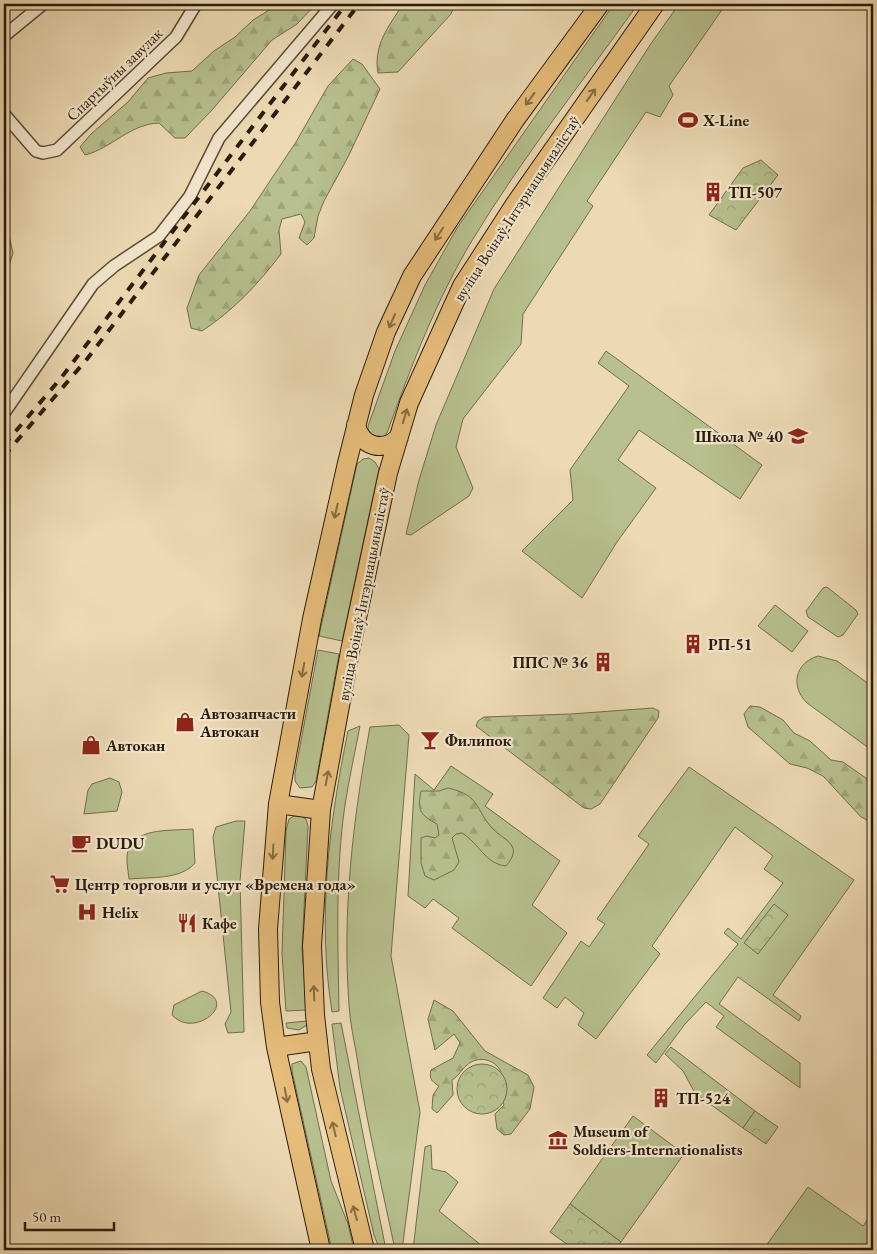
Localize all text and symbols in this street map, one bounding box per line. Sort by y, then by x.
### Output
street label: Спартыўны завулак [62,23,167,126]
one-way arrow [586,88,596,102]
one-way arrow [525,92,535,106]
sports icon: X-Line [677,109,699,131]
place label: X-Line [702,110,749,131]
street label: вуліца Воінаў-Інтэрнацыяналістаў [448,111,585,305]
building icon: ТП-507 [702,181,724,203]
place label: ТП-507 [728,182,783,203]
one-way arrow [434,227,444,241]
one-way arrow [386,313,396,328]
one-way arrow [401,408,411,424]
school or university icon: Школа № 40 [787,425,809,447]
place label: Школа № 40 [695,426,784,447]
street label: вуліца Воінаў-Інтэрнацыяналістаў [332,484,395,703]
one-way arrow [331,502,340,518]
building icon: РП-51 [682,633,704,655]
place label: РП-51 [708,634,752,655]
building icon: ППС № 36 [592,651,614,673]
place label: ППС № 36 [512,652,589,673]
one-way arrow [297,661,307,677]
place label: Автозапчасти Автокан [199,703,297,742]
shop icon: Автозапчасти Автокан [174,711,196,733]
bar icon: Филипок [419,729,441,751]
place label: Филипок [445,730,511,751]
shop icon: Автокан [80,734,102,756]
place label: Автокан [105,735,165,756]
one-way arrow [322,771,332,787]
cafe icon: DUDU [70,832,92,854]
place label: DUDU [96,833,144,854]
one-way arrow [268,844,277,860]
supermarket icon: Центр торговли и услуг «Времена года» [49,873,71,895]
place label: Центр торговли и услуг «Времена года» [75,874,356,895]
hospital icon: Helix [76,901,98,923]
place label: Helix [102,902,139,923]
restaurant icon: Кафе [176,912,198,934]
place label: Кафе [202,913,237,934]
one-way arrow [309,985,318,1001]
one-way arrow [282,1087,291,1103]
building icon: ТП-524 [650,1087,672,1109]
place label: ТП-524 [676,1088,731,1109]
one-way arrow [329,1121,338,1137]
place label: Museum of Soldiers-Internationalists [573,1121,743,1160]
museum icon: Museum of Soldiers-Internationalists [547,1129,569,1151]
scale bar [25,1199,114,1231]
one-way arrow [350,1206,359,1222]
text: 50 m [32,1207,61,1226]

